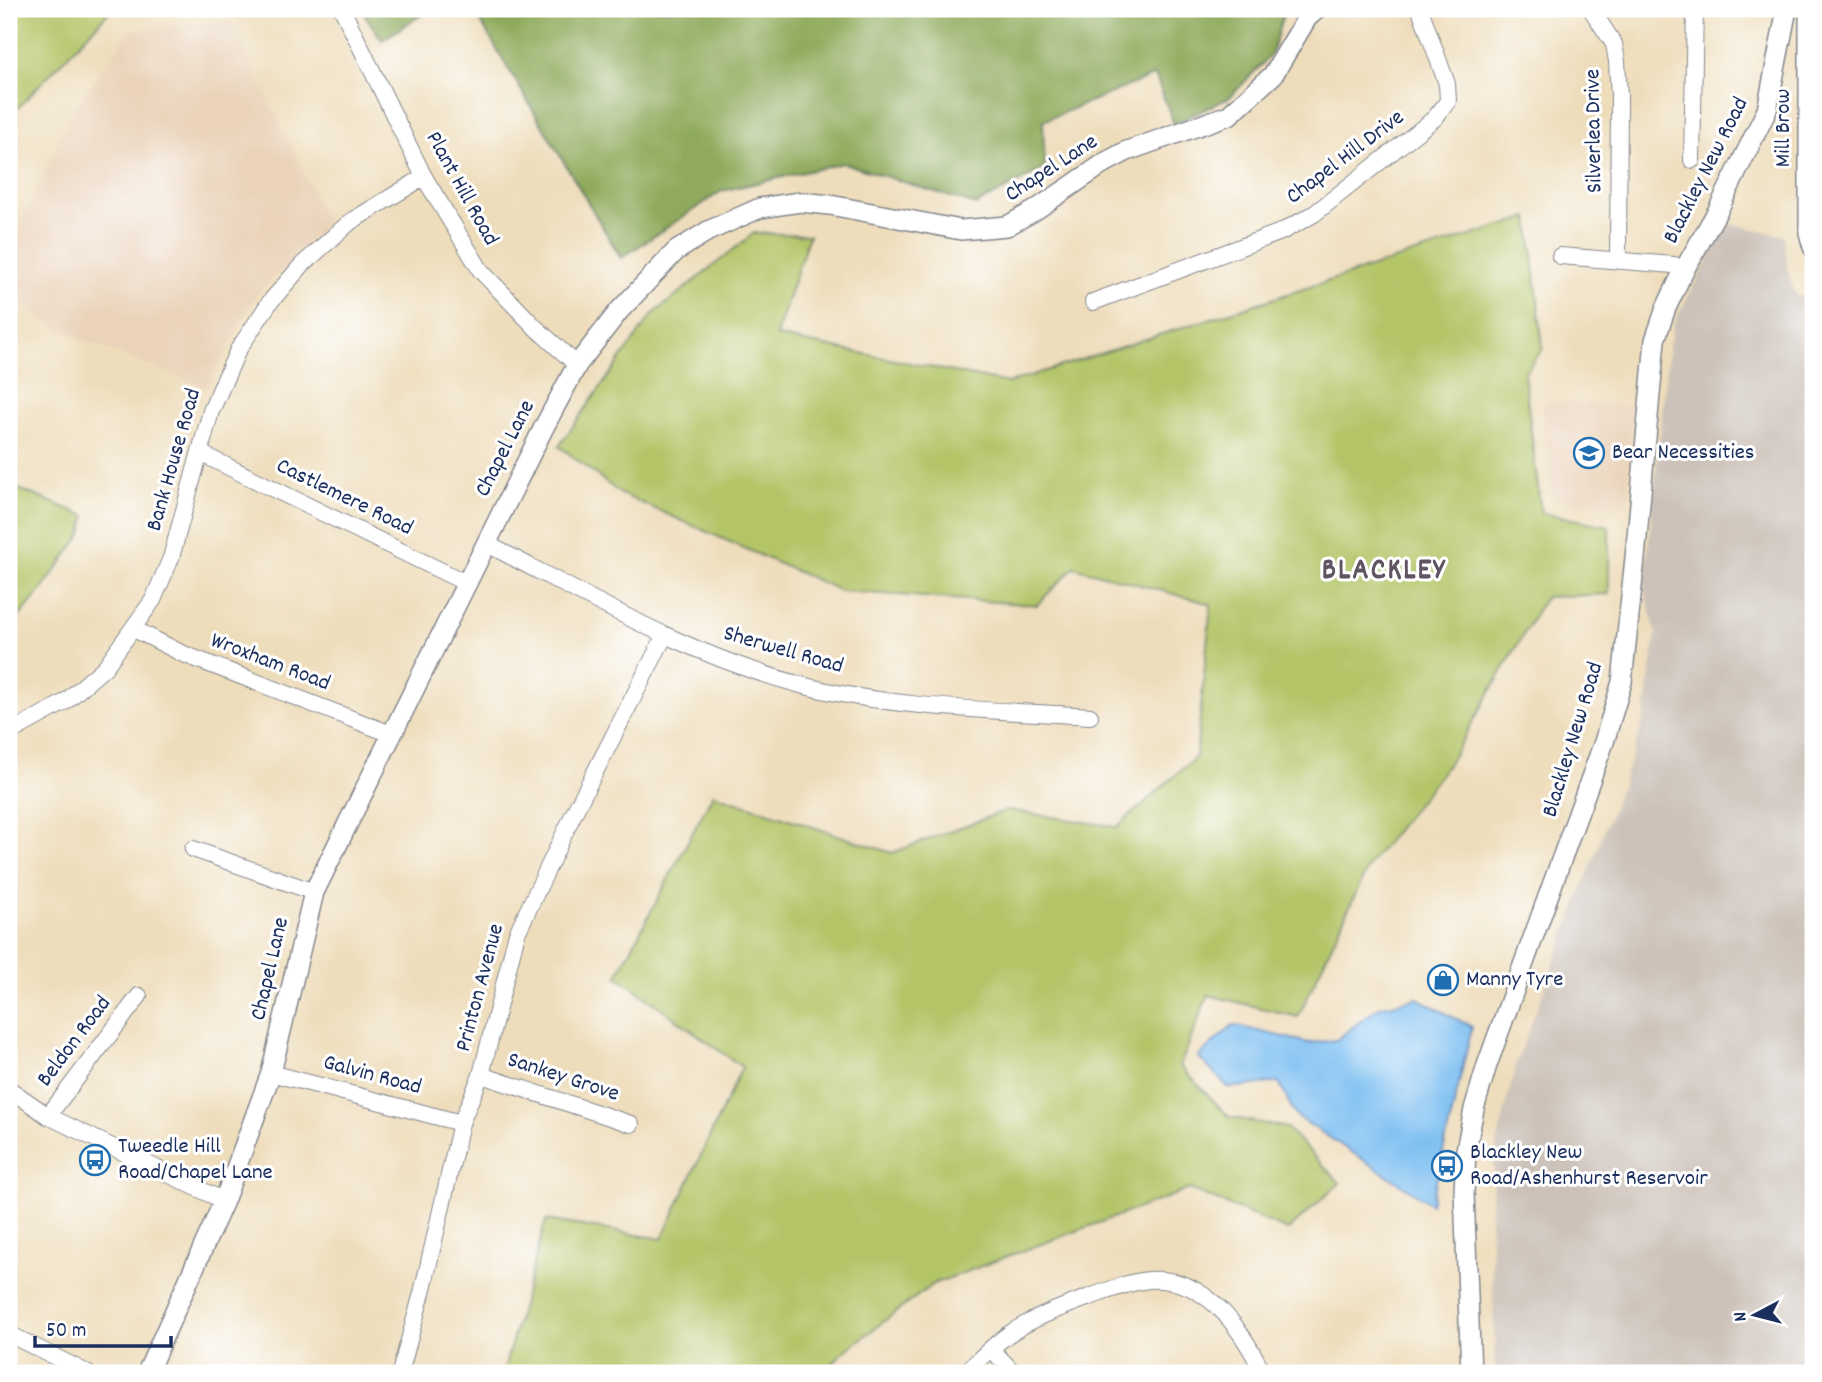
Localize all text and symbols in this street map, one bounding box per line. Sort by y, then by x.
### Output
street label: Silverlea Drive [1577,69,1613,193]
street label: Mill Brow [1768,89,1801,167]
street label: Blackley New Road [1656,92,1758,250]
street label: Chapel Hill Drive [1280,102,1412,214]
street label: Plant Hill Road [416,126,506,252]
street label: Chapel Lane [999,127,1105,211]
street label: Bank House Road [139,385,211,535]
street label: Chapel Lane [467,395,545,503]
school or university icon: Bear Necessities [1572,436,1606,470]
place label: Bear Necessities [1612,437,1755,470]
street label: Castlemere Road [270,451,418,545]
district label: BLACKLEY [1322,551,1446,594]
street label: Sherwell Road [719,618,847,684]
street label: Wroxham Road [205,625,335,701]
street label: Blackley New Road [1535,658,1613,822]
street label: Chapel Lane [243,914,299,1024]
street label: Printon Avenue [448,920,514,1056]
shop icon: Manny Tyre [1426,963,1460,997]
place label: Manny Tyre [1466,964,1563,997]
street label: Beldon Road [30,990,120,1094]
street label: Sankey Grove [503,1044,623,1112]
street label: Galvin Road [319,1047,425,1105]
place label: Tweedle Hill Road/Chapel Lane [118,1131,273,1190]
place label: Blackley New Road/Ashenhurst Reservoir [1470,1137,1708,1196]
bus stop icon: Tweedle Hill Road/Chapel Lane [78,1143,112,1177]
bus stop icon: Blackley New Road/Ashenhurst Reservoir [1430,1149,1464,1183]
north arrow [1720,1280,1790,1350]
scale bar [35,1305,172,1349]
text: N [1728,1310,1756,1323]
text: 50 m [46,1317,86,1347]

